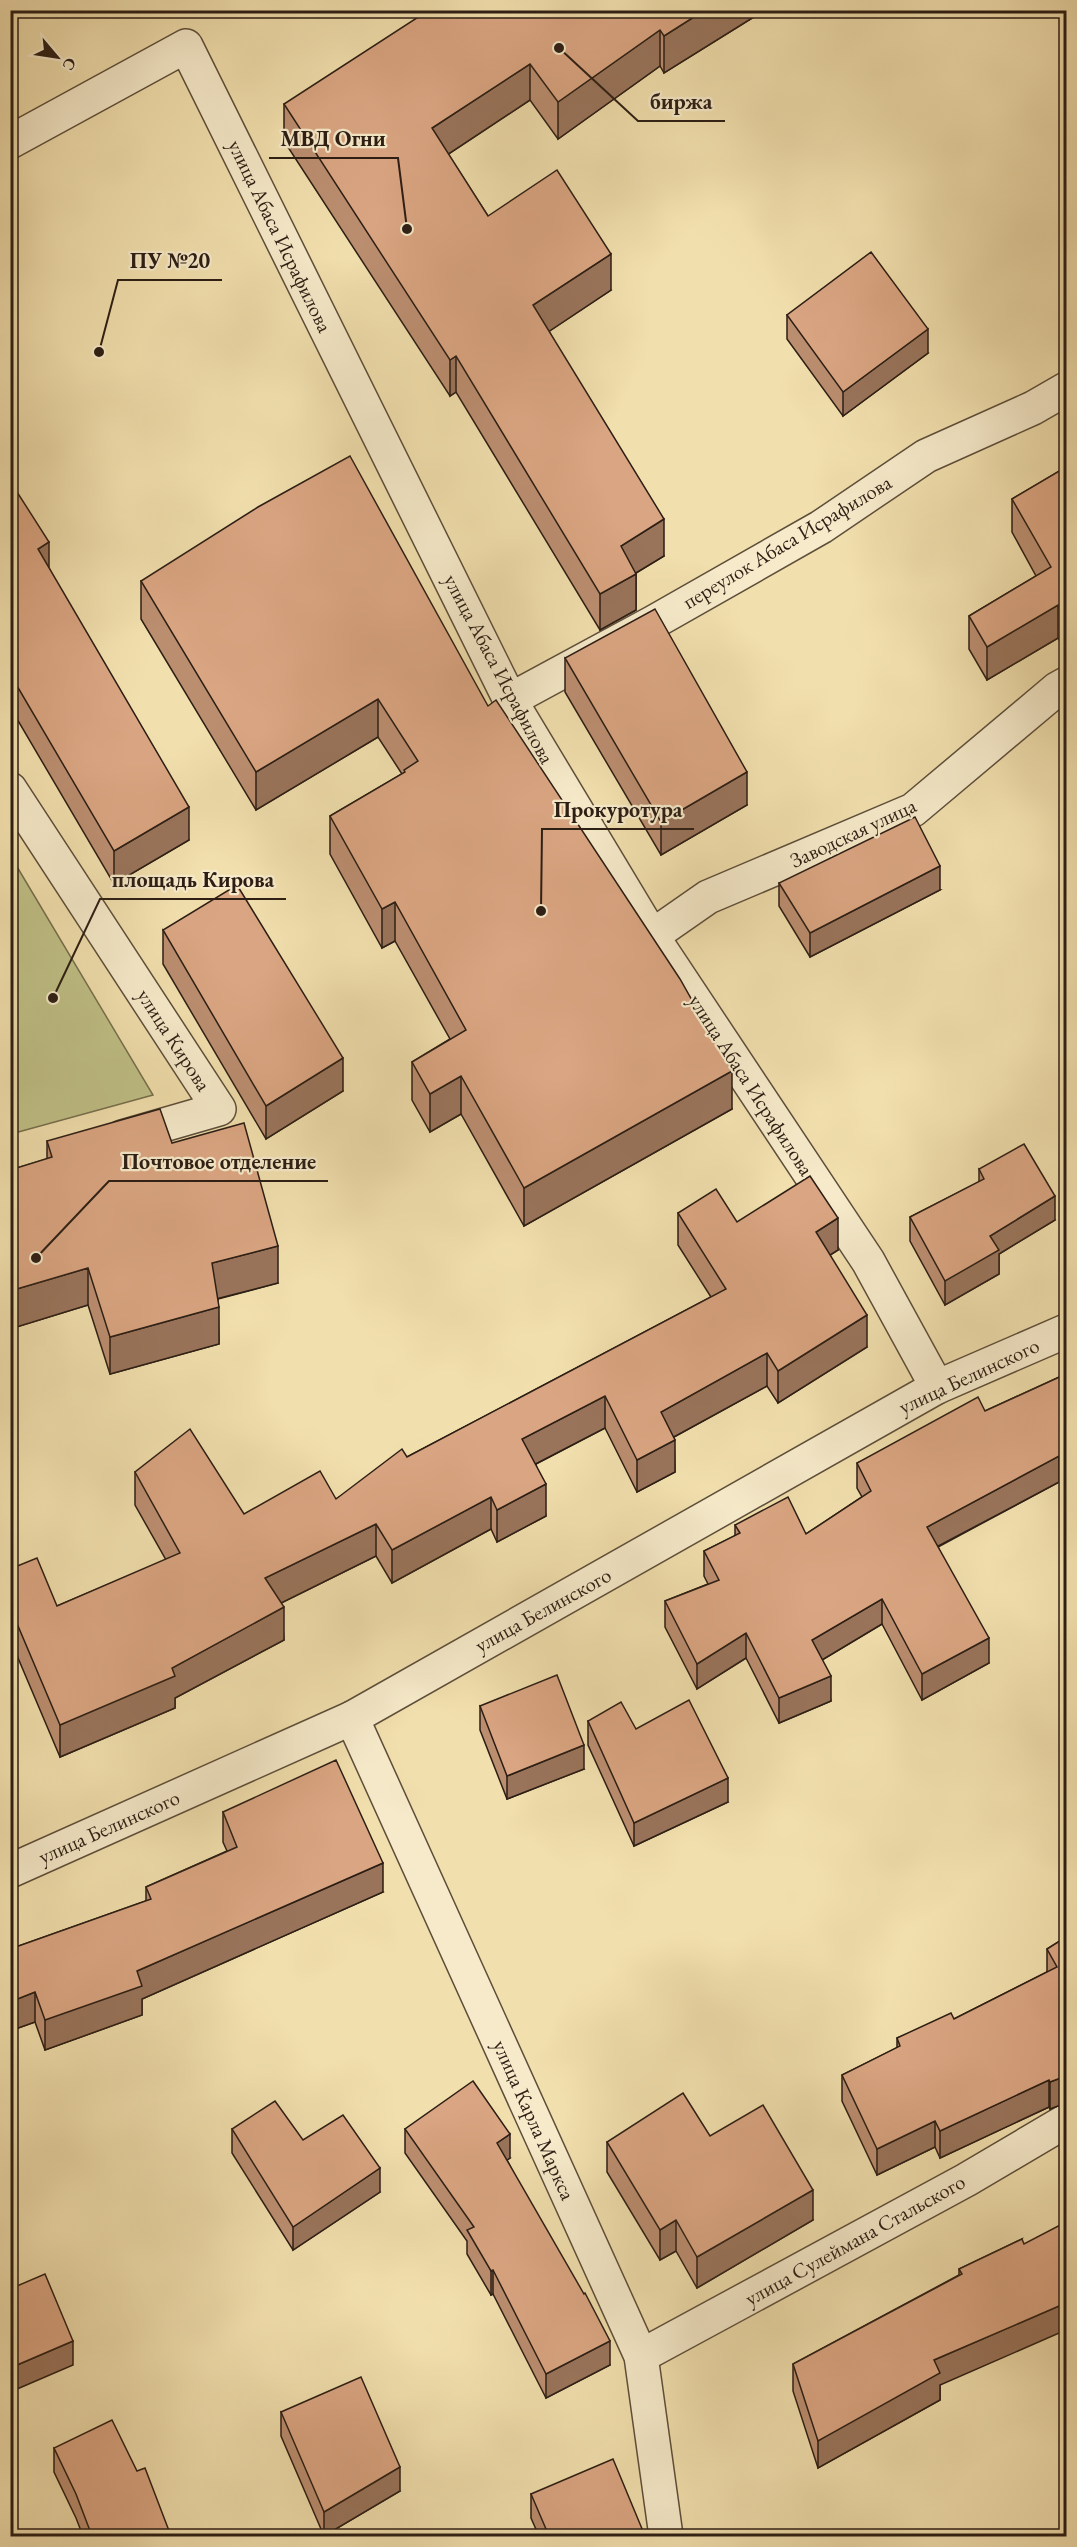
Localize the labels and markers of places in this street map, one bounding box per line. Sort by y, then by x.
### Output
callout: биржа [638,81,725,121]
callout: МВД Огни [269,118,398,158]
callout: ПУ №20 [118,240,222,280]
callout: Прокуротура [542,789,694,829]
callout: площадь Кирова [100,859,286,899]
callout: Почтовое отделение [109,1141,328,1181]

